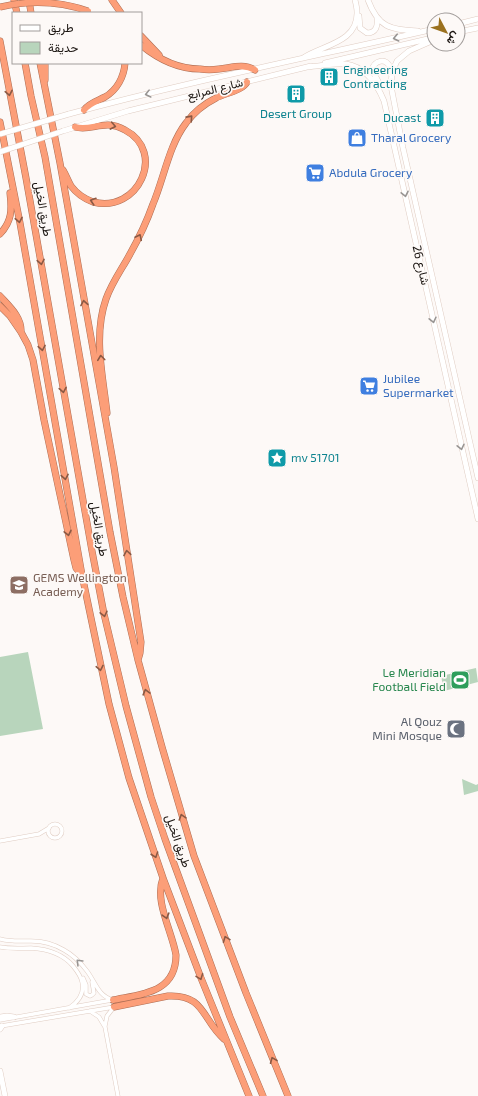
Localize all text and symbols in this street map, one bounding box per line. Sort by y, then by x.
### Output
legend [12,12,142,64]
north arrow [426,12,466,52]
text: طريق [48,20,74,36]
text: ش [444,29,463,48]
one-way arrow [393,33,399,41]
text: حديقة [48,40,78,55]
place label: Engineering Contracting [343,62,408,90]
building icon: Engineering Contracting [318,66,340,88]
street label: شارع المرابع [185,74,245,105]
building icon: Desert Group [285,83,307,105]
one-way arrow [145,89,151,97]
one-way arrow [5,90,13,96]
place label: Desert Group [260,106,332,120]
building icon: Ducast [424,107,446,129]
place label: Ducast [383,110,421,124]
one-way arrow [185,116,192,123]
one-way arrow [110,121,116,130]
shop icon: Tharal Grocery [346,127,368,149]
place label: Tharal Grocery [371,130,452,144]
supermarket icon: Abdula Grocery [304,162,326,184]
place label: Abdula Grocery [329,165,413,179]
street label: طريق الخيل [30,180,56,238]
one-way arrow [400,191,408,197]
one-way arrow [90,197,97,206]
one-way arrow [15,217,23,224]
one-way arrow [134,234,142,241]
street label: شارع 26 [408,244,433,287]
one-way arrow [36,259,45,265]
one-way arrow [81,300,89,306]
one-way arrow [429,317,437,323]
one-way arrow [37,345,46,352]
one-way arrow [97,355,106,361]
place label: Jubilee Supermarket [383,371,454,399]
supermarket icon: Jubilee Supermarket [358,375,380,397]
one-way arrow [59,387,67,393]
one-way arrow [457,444,465,450]
place icon: mv 51701 [266,447,288,469]
place label: mv 51701 [291,450,340,464]
one-way arrow [60,473,68,480]
street label: طريق الخيل [86,500,112,558]
one-way arrow [63,530,71,536]
one-way arrow [123,549,132,556]
place label: GEMS Wellington Academy [33,570,127,598]
school or university icon: GEMS Wellington Academy [8,574,30,596]
one-way arrow [100,611,108,618]
one-way arrow [96,665,104,671]
place label: Le Meridian Football Field [372,665,446,693]
sports icon: Le Meridian Football Field [449,669,471,691]
one-way arrow [142,688,151,695]
place label: Al Qouz Mini Mosque [372,714,442,742]
mosque icon: Al Qouz Mini Mosque [445,718,467,740]
street label: طريق الخيل [161,812,195,870]
one-way arrow [178,813,187,820]
one-way arrow [150,851,159,858]
one-way arrow [161,913,169,919]
one-way arrow [222,936,230,943]
one-way arrow [76,959,84,967]
one-way arrow [196,973,204,980]
one-way arrow [270,1056,278,1063]

